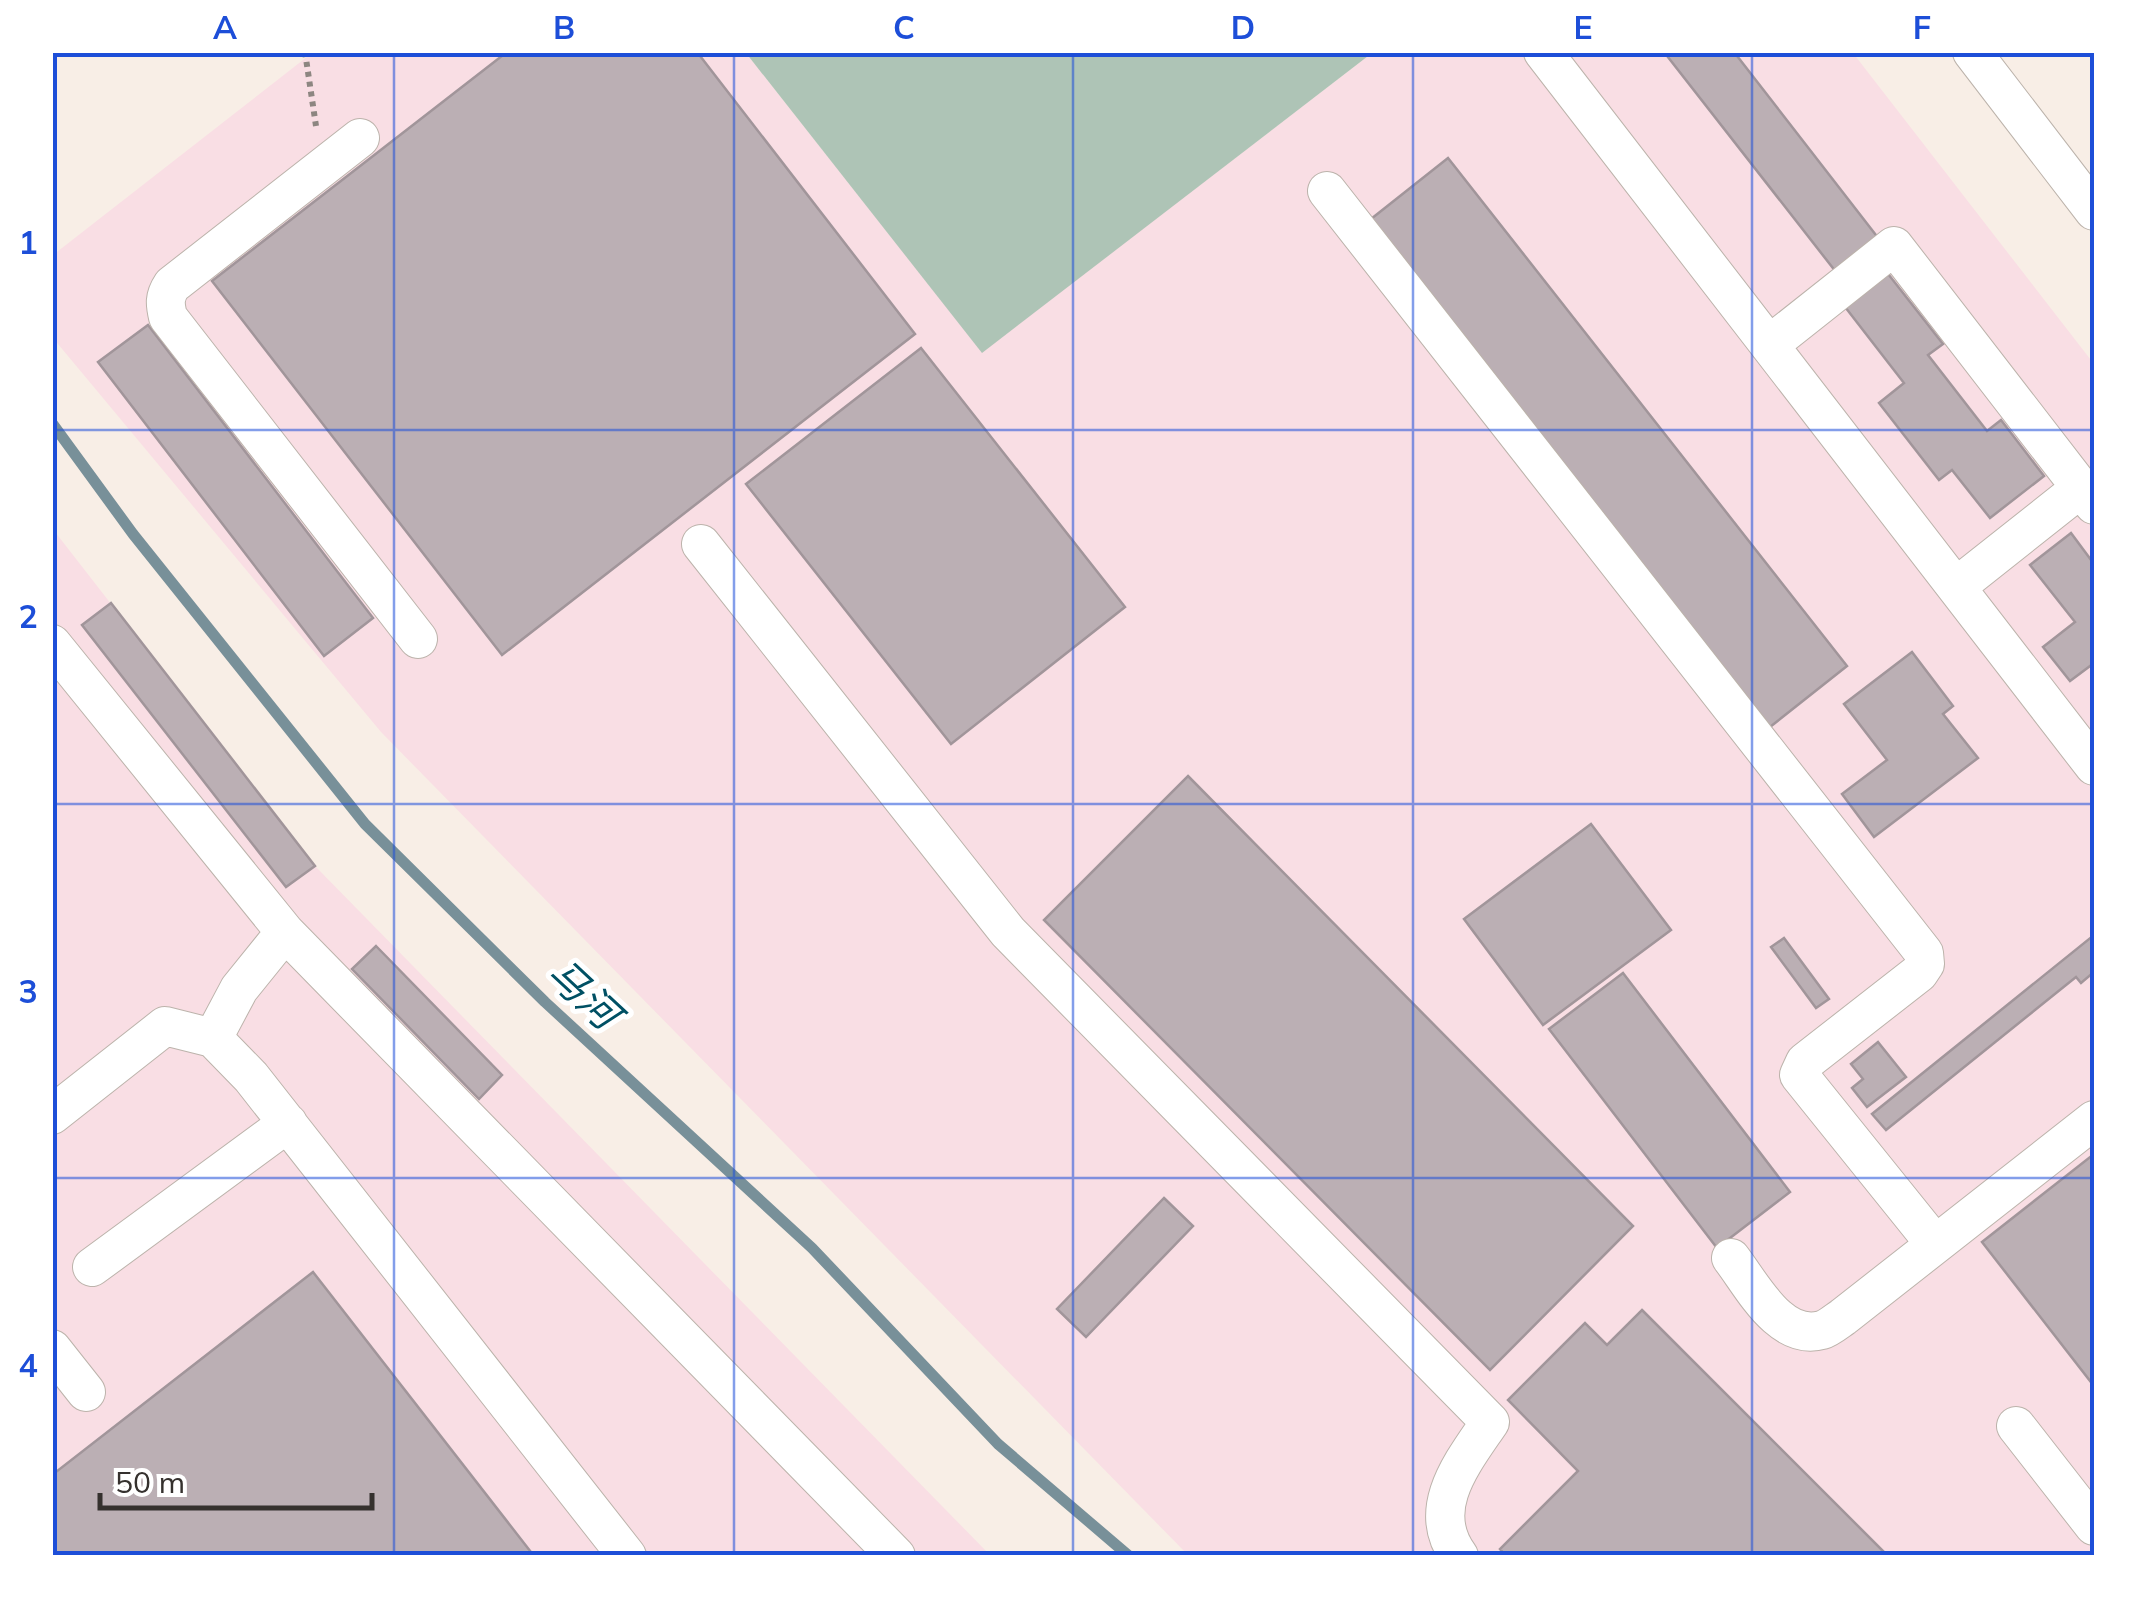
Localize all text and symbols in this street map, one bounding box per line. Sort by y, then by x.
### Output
text: A [213,7,237,47]
text: B [553,7,575,47]
text: C [893,7,915,47]
text: D [1231,7,1255,47]
text: E [1573,7,1593,47]
text: F [1913,7,1931,47]
text: 1 [18,222,38,262]
text: 2 [18,596,38,636]
water label: 马河 [538,947,635,1043]
text: 3 [18,971,38,1011]
text: 4 [18,1345,38,1385]
scale bar [100,1448,372,1510]
text: 50 m [115,1463,185,1501]

